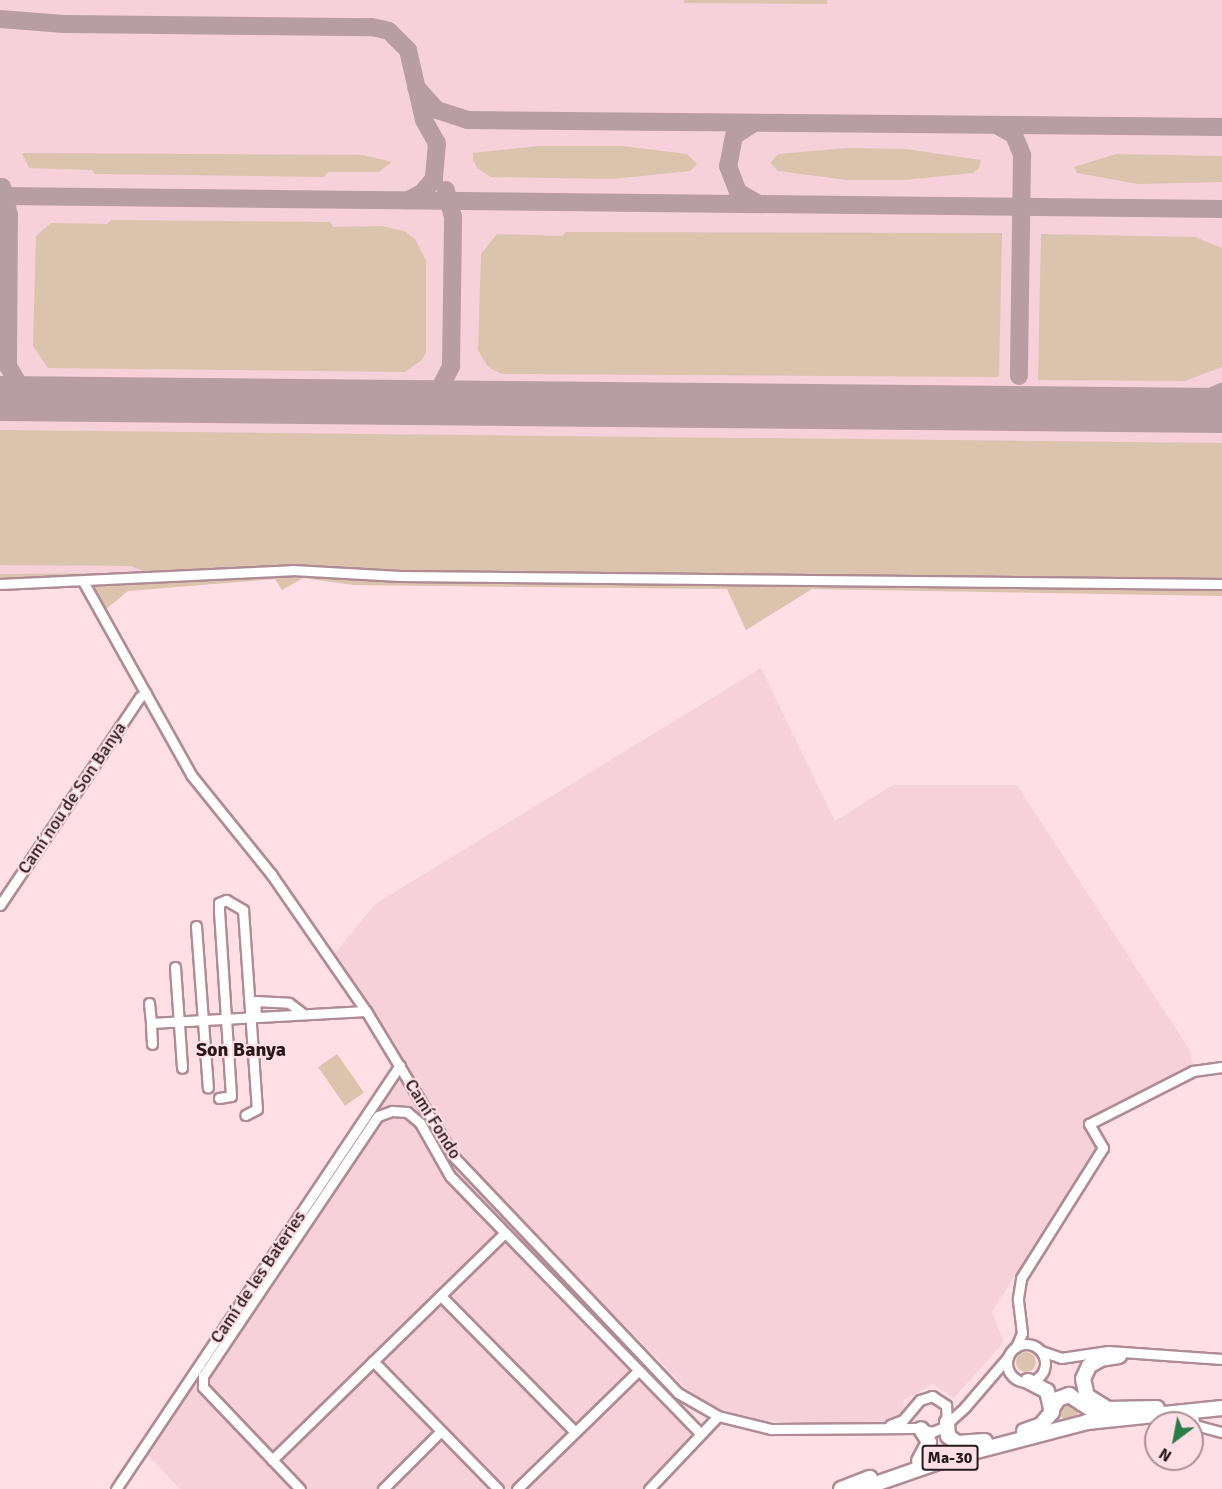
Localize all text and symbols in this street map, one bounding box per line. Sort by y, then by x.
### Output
street label: Camí nou de Son Banya [13,718,131,878]
district label: Son Banya [196,1037,286,1061]
street label: Camí Fondo [400,1075,466,1163]
street label: Camí de les Bateries [206,1207,310,1347]
north arrow [1144,1411,1204,1471]
text: N [1156,1443,1176,1466]
road number: Ma-30 [922,1445,978,1471]

